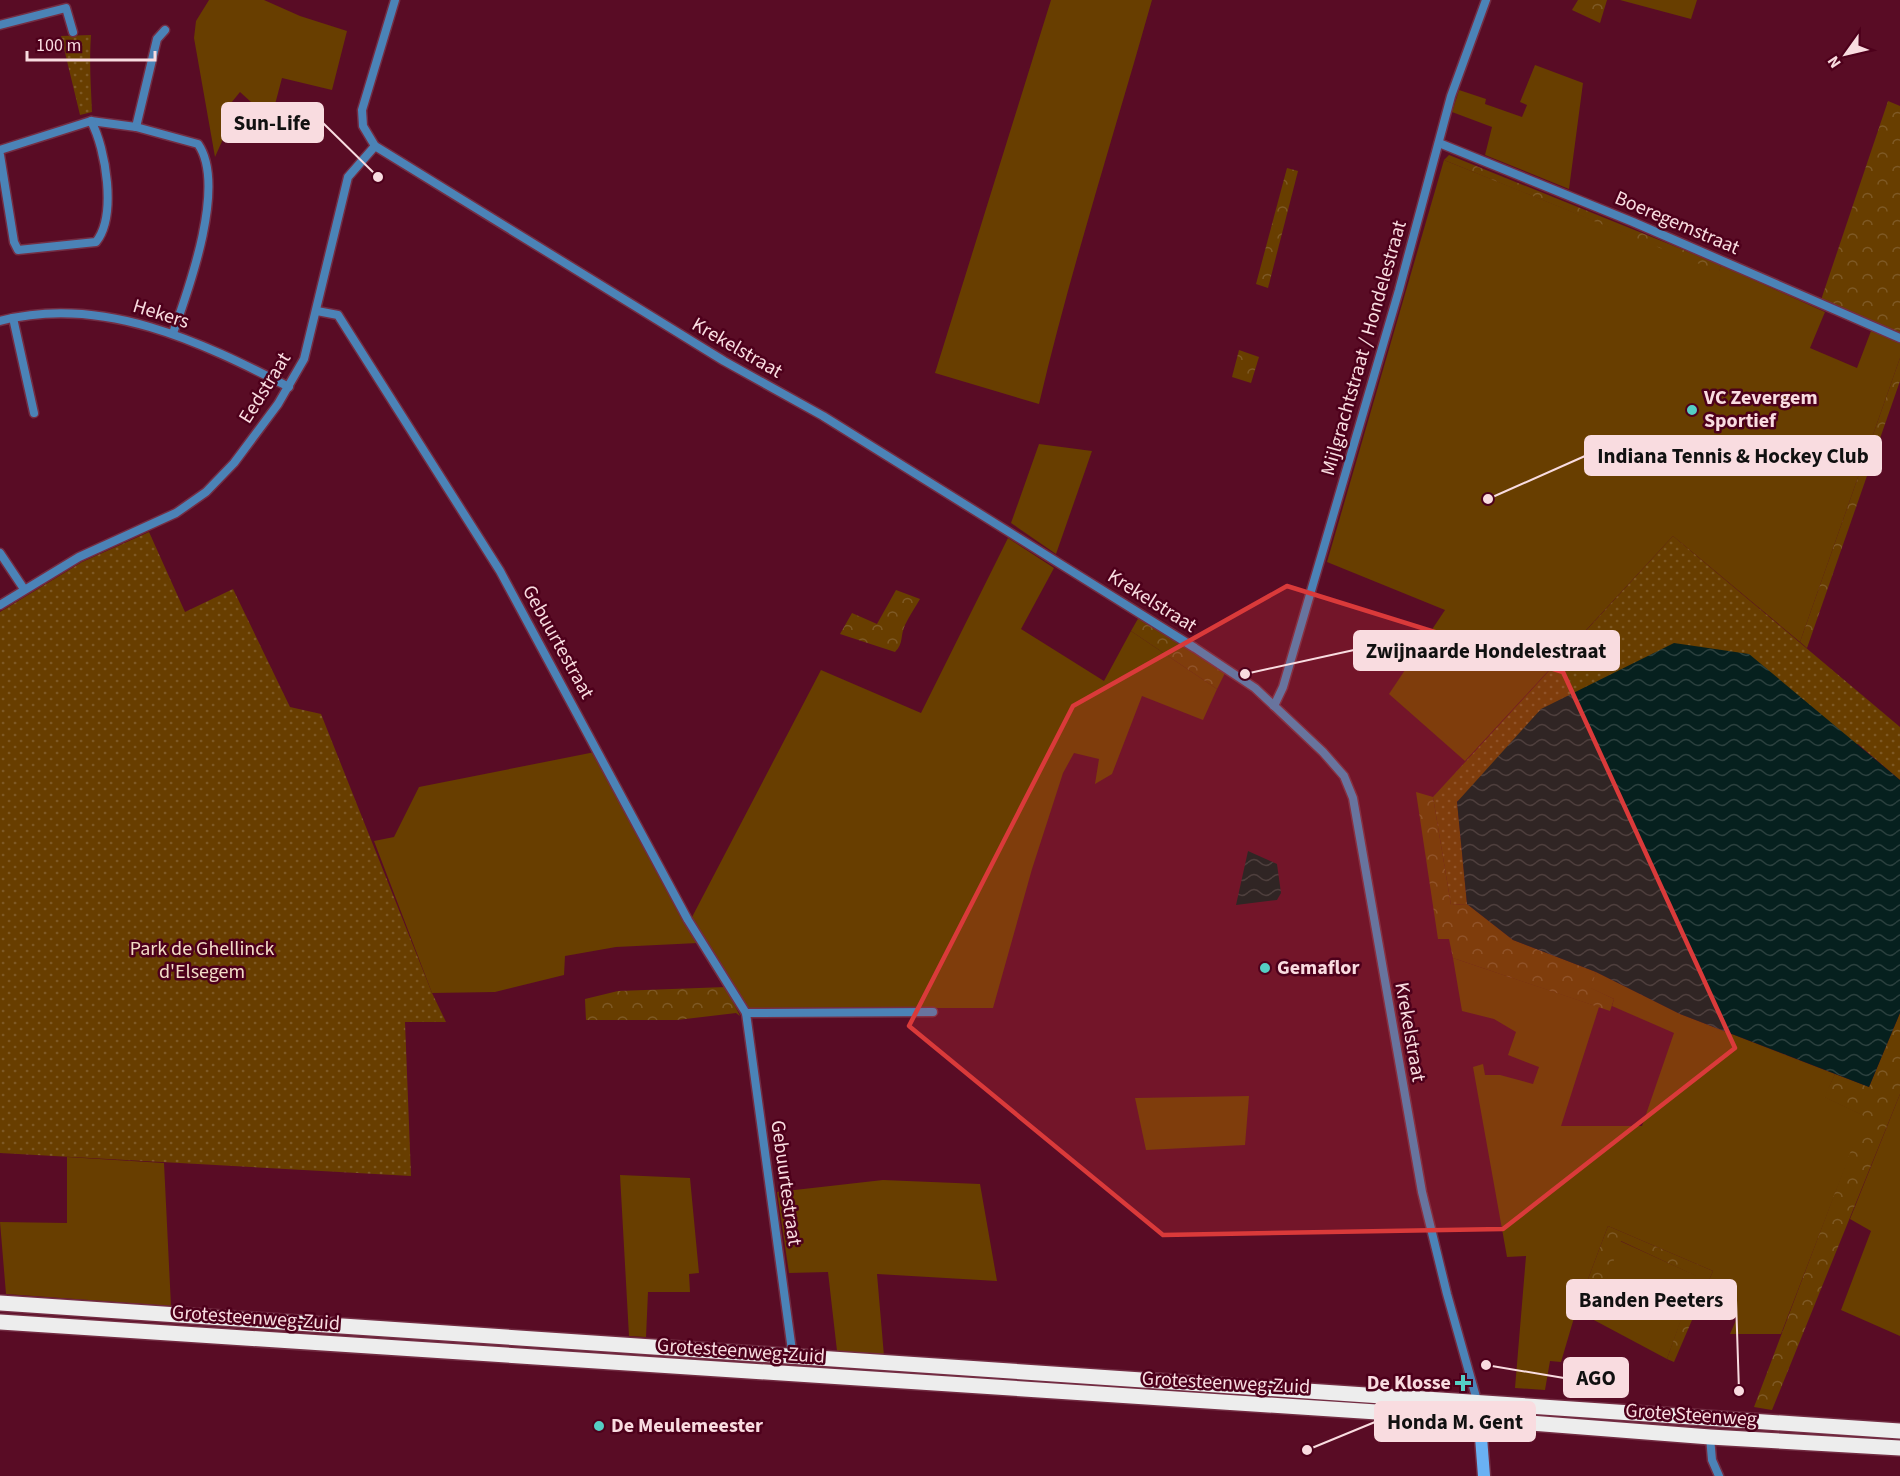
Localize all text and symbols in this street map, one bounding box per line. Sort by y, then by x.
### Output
scale bar [27,24,154,62]
north arrow [1816,24,1876,84]
text: 100 m [36,33,81,58]
text: N [1822,51,1846,72]
callout: Sun-Life [222,103,323,142]
text: Sun-Life [233,108,311,138]
street label: Boeregemstraat [1610,184,1744,262]
street label: Mijlgrachtstraat / Hondelestraat [1314,217,1414,479]
street label: Hekers [129,292,193,336]
street label: Krekelstraat [686,311,788,385]
street label: Eedstraat [232,347,298,429]
place label: VC Zevergem Sportief [1703,384,1818,435]
marker: VC Zevergem Sportief [1685,403,1699,417]
callout: Indiana Tennis & Hockey Club [1585,436,1881,475]
text: Indiana Tennis & Hockey Club [1597,441,1869,471]
street label: Krekelstraat [1102,562,1202,640]
street label: Gebuurtestraat [515,580,601,704]
callout: Zwijnaarde Hondelestraat [1354,631,1619,670]
text: Zwijnaarde Hondelestraat [1366,636,1606,666]
park label: Park de Ghellinck d'Elsegem [130,935,274,986]
place label: Gemaflor [1277,954,1359,982]
marker: Gemaflor [1258,961,1272,975]
street label: Krekelstraat [1387,980,1433,1084]
street label: Gebuurtestraat [763,1119,809,1248]
callout: Banden Peeters [1567,1280,1736,1319]
text: Banden Peeters [1579,1285,1723,1315]
street label: Grotesteenweg-Zuid [171,1298,341,1338]
street label: Grotesteenweg-Zuid [656,1331,826,1371]
callout: AGO [1564,1358,1628,1397]
text: AGO [1575,1363,1616,1393]
street label: Grotesteenweg-Zuid [1141,1365,1311,1401]
place label: De Klosse [1367,1369,1451,1397]
marker: De Klosse [1456,1376,1470,1390]
street label: Grote Steenweg [1624,1396,1758,1434]
callout: Honda M. Gent [1375,1402,1535,1441]
text: Honda M. Gent [1387,1407,1523,1437]
place label: De Meulemeester [611,1412,763,1440]
marker: De Meulemeester [592,1419,606,1433]

